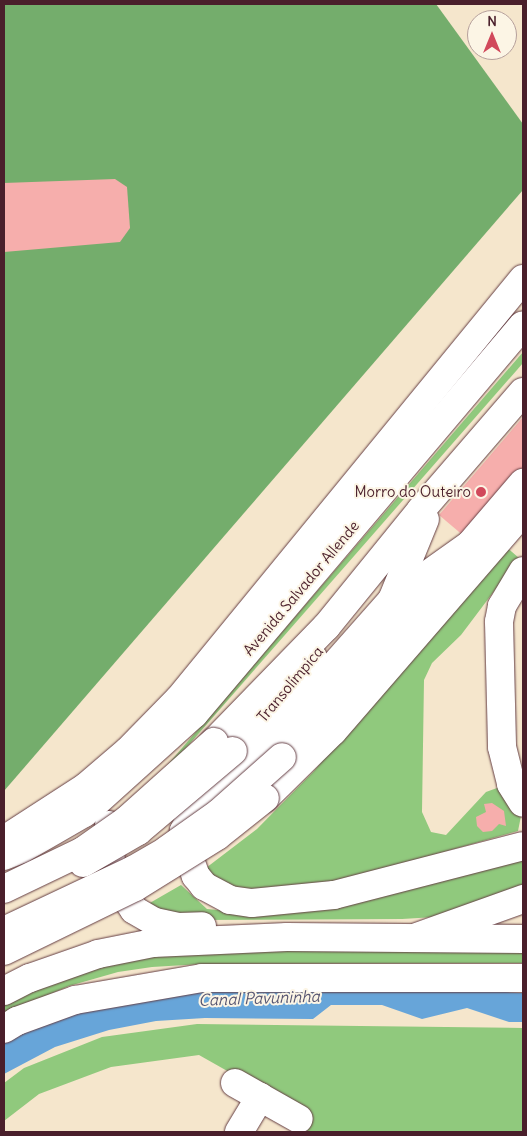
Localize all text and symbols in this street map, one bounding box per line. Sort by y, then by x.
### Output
north arrow [467,10,517,60]
text: N [487,12,497,30]
place label: Morro do Outeiro [354,483,471,501]
marker: Morro do Outeiro [475,486,487,498]
street label: Avenida Salvador Allende [239,517,363,659]
street label: Transolímpica [253,643,327,725]
water label: Canal Pavuninha [198,986,320,1010]

